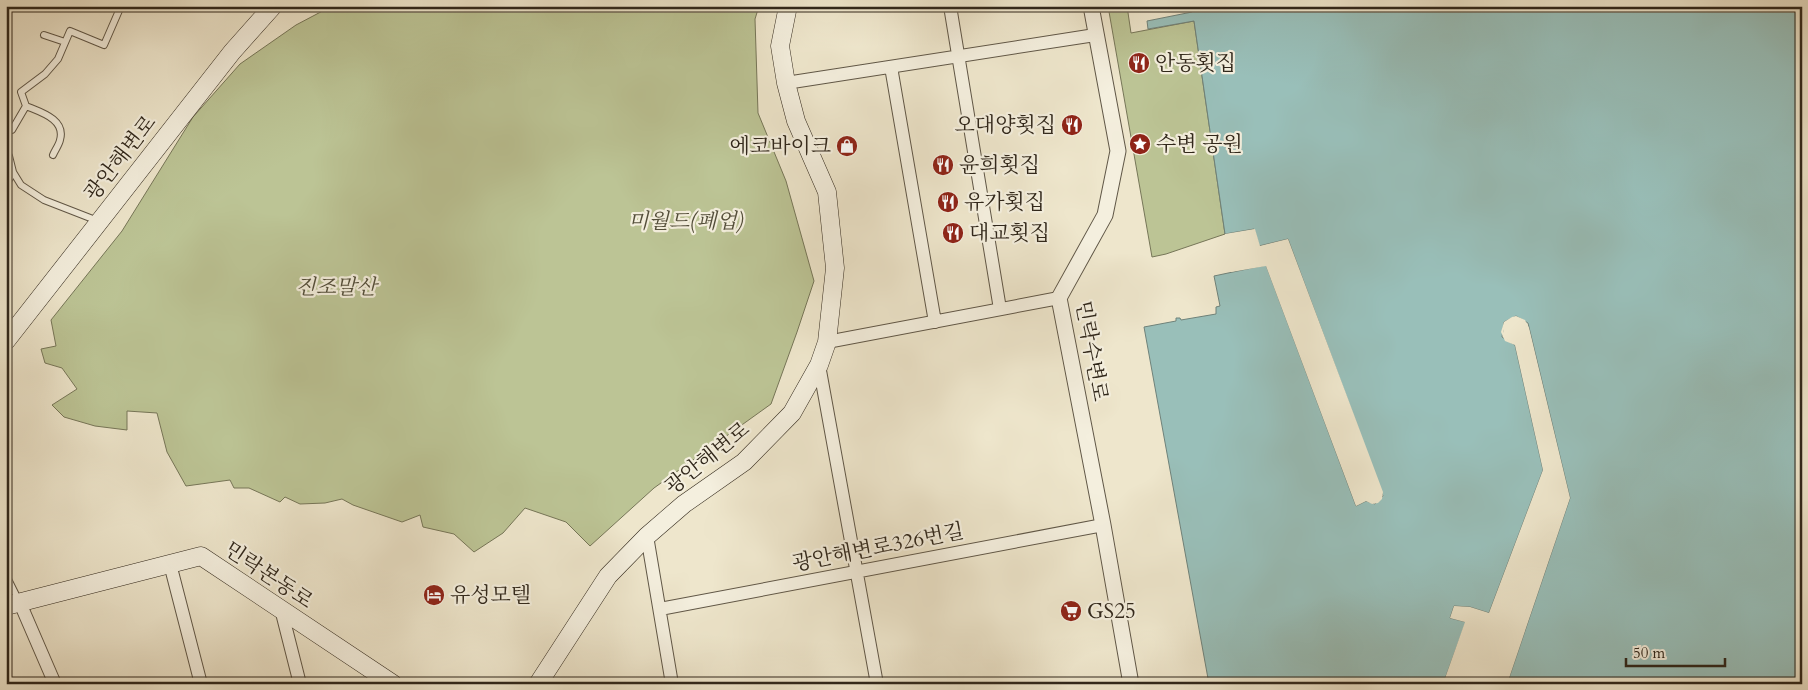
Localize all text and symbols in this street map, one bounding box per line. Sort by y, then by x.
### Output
place label: 안동횟집 [1155,49,1236,78]
restaurant icon: 안동횟집 [1127,51,1151,75]
street label: 광안해변로 [78,109,163,207]
place label: 오대양횟집 [955,111,1056,140]
restaurant icon: 오대양횟집 [1060,113,1084,137]
place label: 수변 공원 [1156,130,1243,159]
place label: 에코바이크 [730,132,831,161]
place icon: 수변 공원 [1128,132,1152,156]
shop icon: 에코바이크 [835,134,859,158]
place label: 윤희횟집 [959,151,1040,180]
restaurant icon: 윤희횟집 [931,153,955,177]
place label: 유가횟집 [964,188,1045,217]
restaurant icon: 유가횟집 [936,190,960,214]
park label: 미월드(폐업) [628,207,744,236]
place label: 대교횟집 [969,219,1050,248]
restaurant icon: 대교횟집 [941,221,965,245]
park label: 진조말산 [295,273,379,302]
street label: 민락수변로 [1068,299,1115,404]
street label: 광안해변로 [659,415,756,502]
street label: 광안해변로326번길 [790,517,966,578]
street label: 민락본동로 [219,535,319,616]
place label: 유성모텔 [450,581,531,610]
hotel icon: 유성모텔 [422,583,446,607]
place label: GS25 [1087,597,1136,626]
supermarket icon: GS25 [1059,599,1083,623]
scale bar [1626,635,1724,667]
text: 50 m [1633,643,1665,663]

